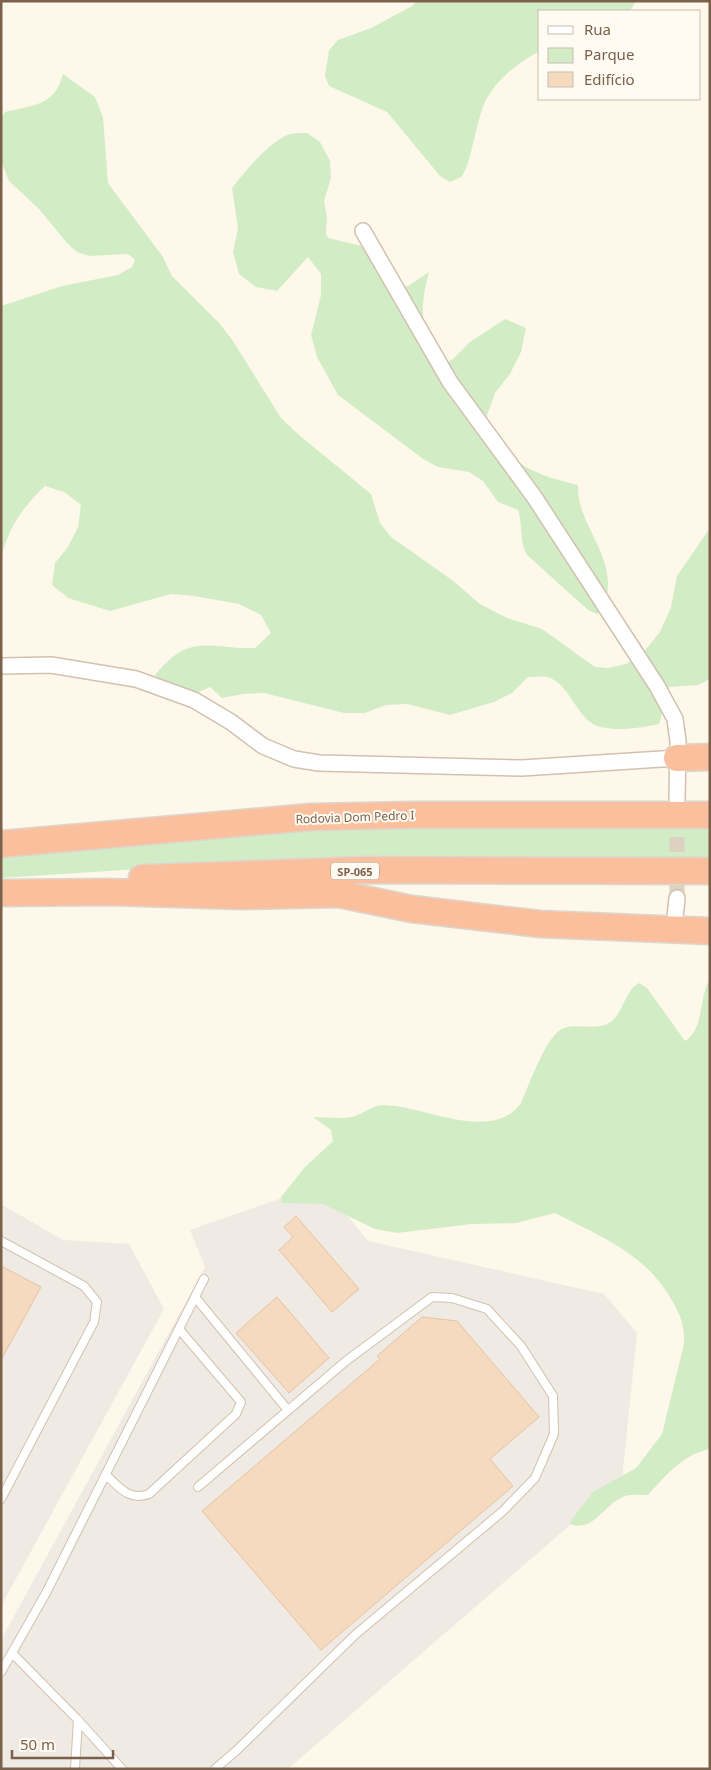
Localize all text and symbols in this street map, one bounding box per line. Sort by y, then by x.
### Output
legend [538,10,701,100]
text: Rua [584,19,611,39]
text: Parque [584,44,634,64]
text: Edifício [584,69,635,89]
street label: Rodovia Dom Pedro I [295,806,415,828]
road number: SP-065 [331,862,379,879]
scale bar [12,1728,114,1760]
text: 50 m [20,1734,55,1754]

